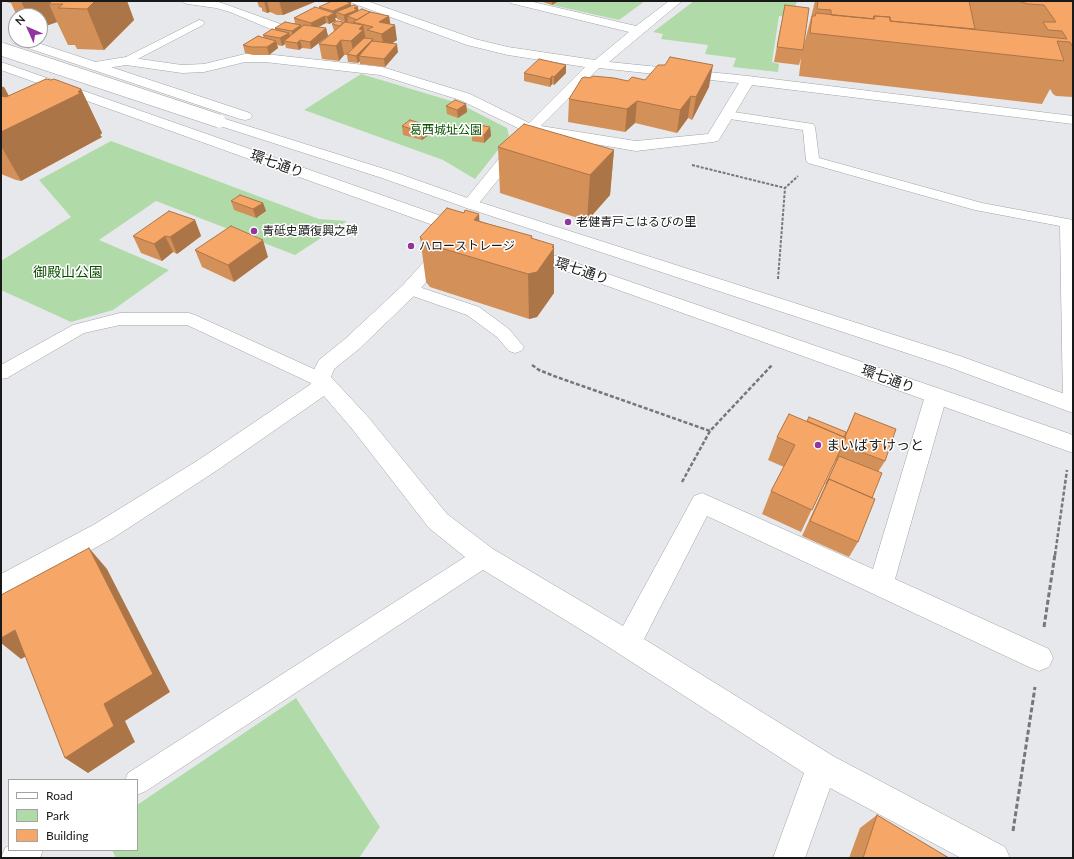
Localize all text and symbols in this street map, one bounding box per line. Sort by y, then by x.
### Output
north arrow [8,8,48,48]
text: N [12,12,27,27]
park label: 葛西城址公園 [410,123,482,137]
street label: 環七通り [248,147,306,181]
place label: 老健青戸こはるびの里 [576,215,696,229]
marker: 老健青戸こはるびの里 [563,217,573,227]
place label: 青砥史蹟復興之碑 [262,224,358,238]
marker: 青砥史蹟復興之碑 [249,226,259,236]
place label: ハローストレージ [419,239,515,253]
marker: ハローストレージ [406,241,416,251]
street label: 環七通り [553,254,611,288]
park label: 御殿山公園 [33,264,103,280]
street label: 環七通り [859,362,917,396]
place label: まいばすけっと [826,437,924,453]
marker: まいばすけっと [813,440,823,450]
legend [8,779,138,851]
text: Road [46,788,73,803]
text: Park [46,808,69,823]
text: Building [46,828,89,843]

